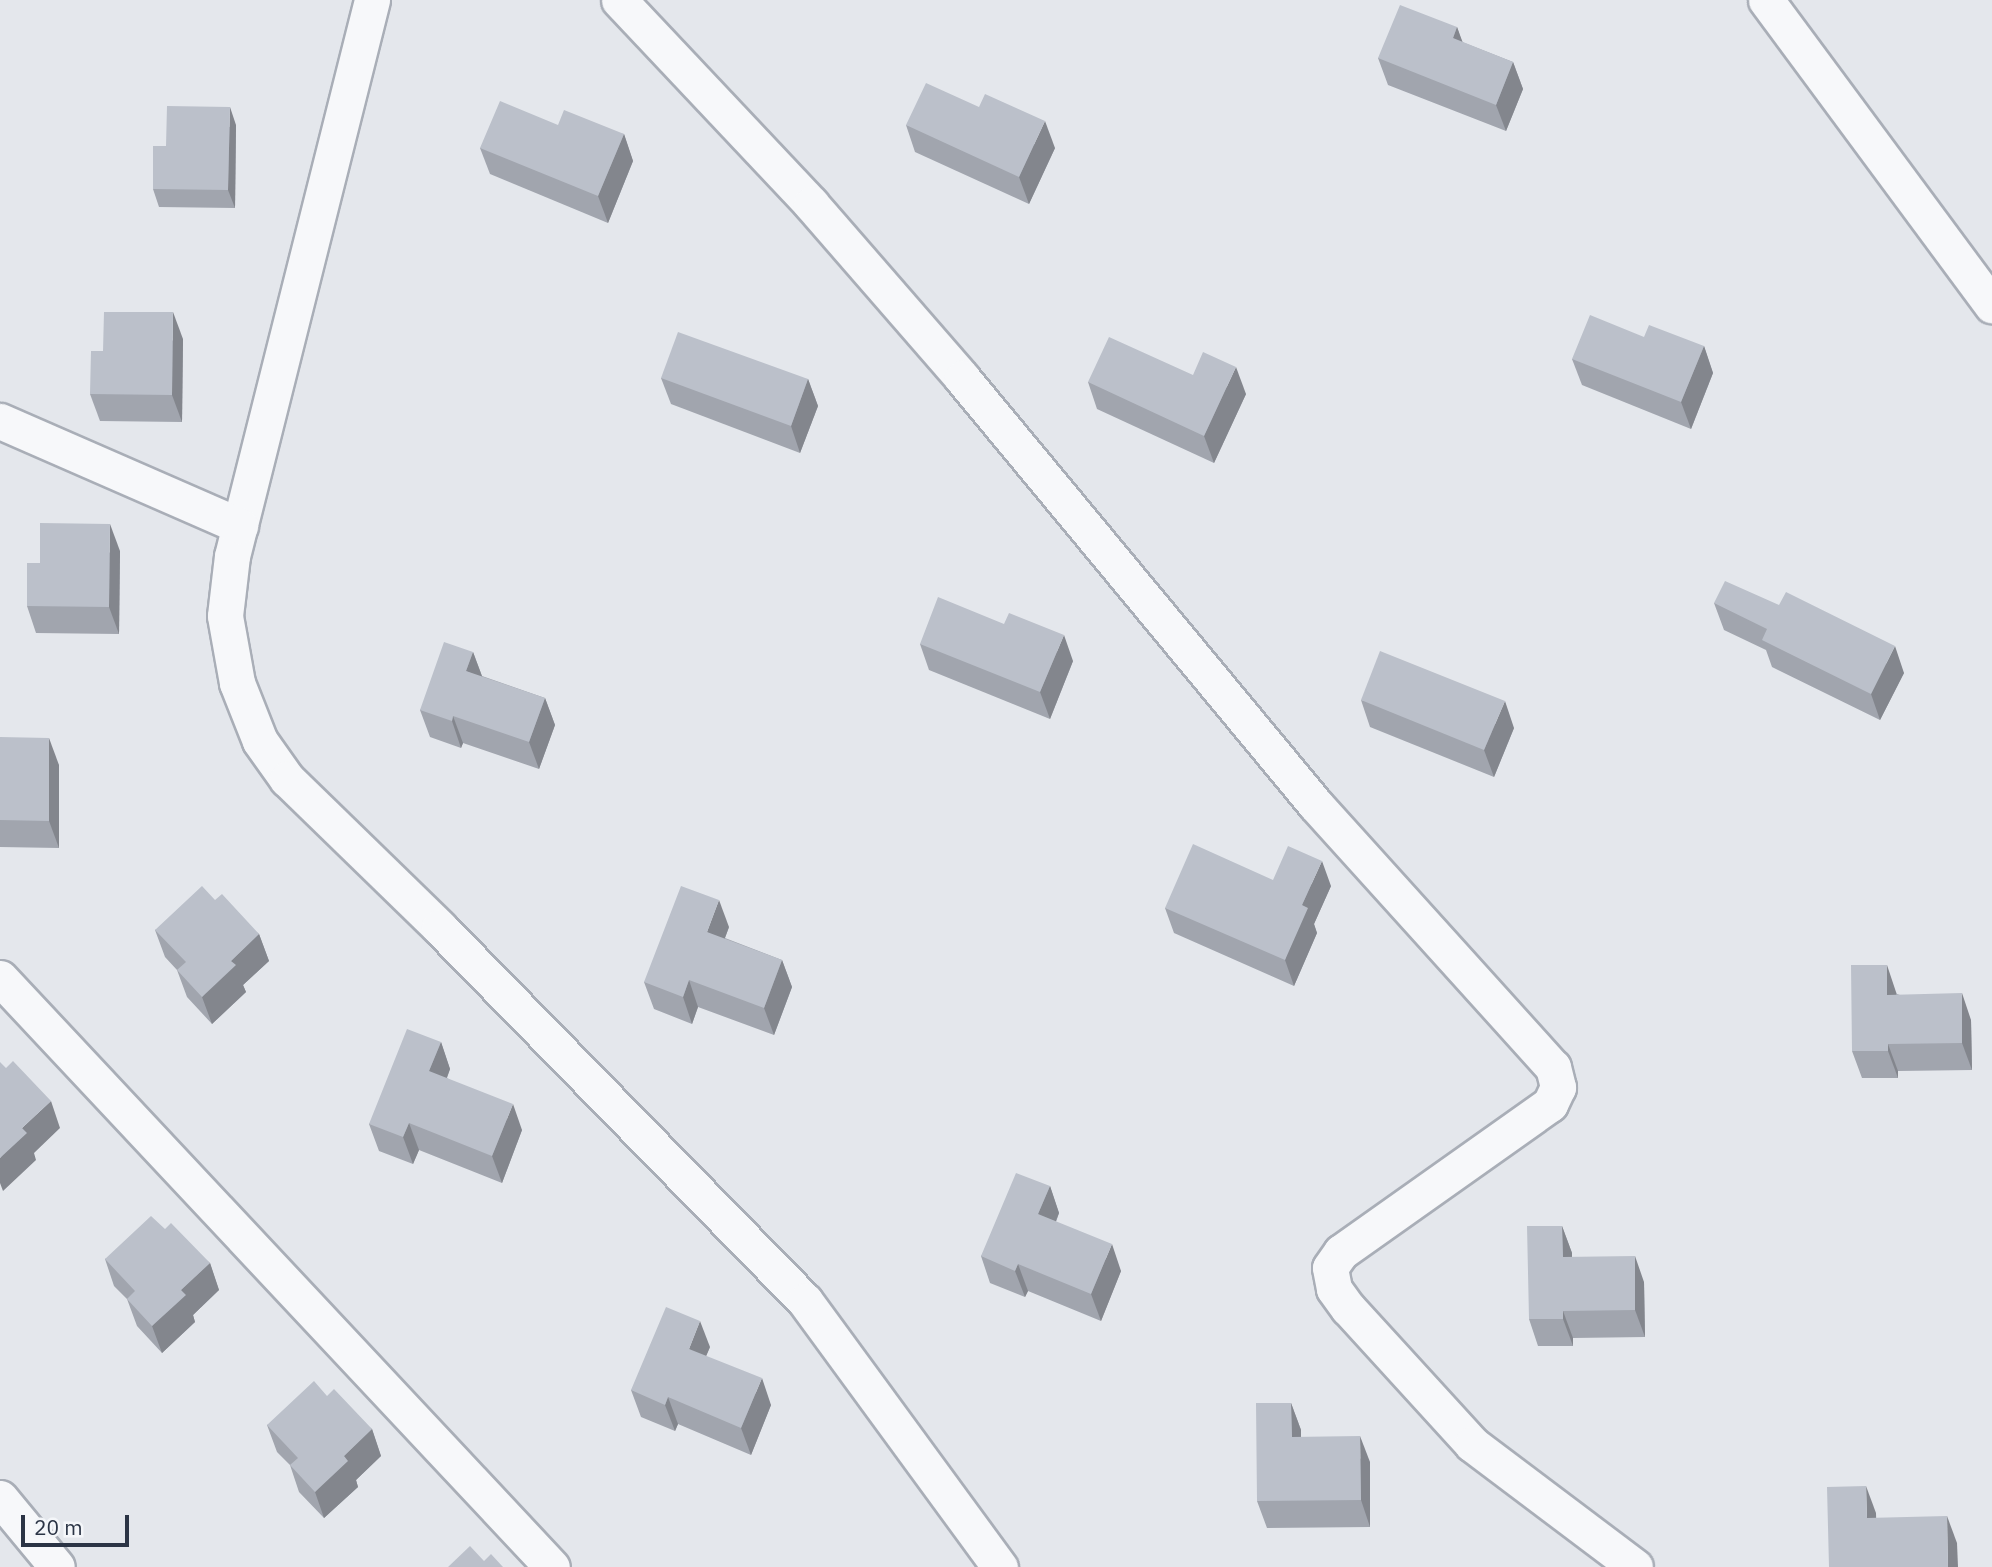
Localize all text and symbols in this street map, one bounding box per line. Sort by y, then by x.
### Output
scale bar [24,1500,133,1544]
text: 20 m [34,1513,83,1541]

